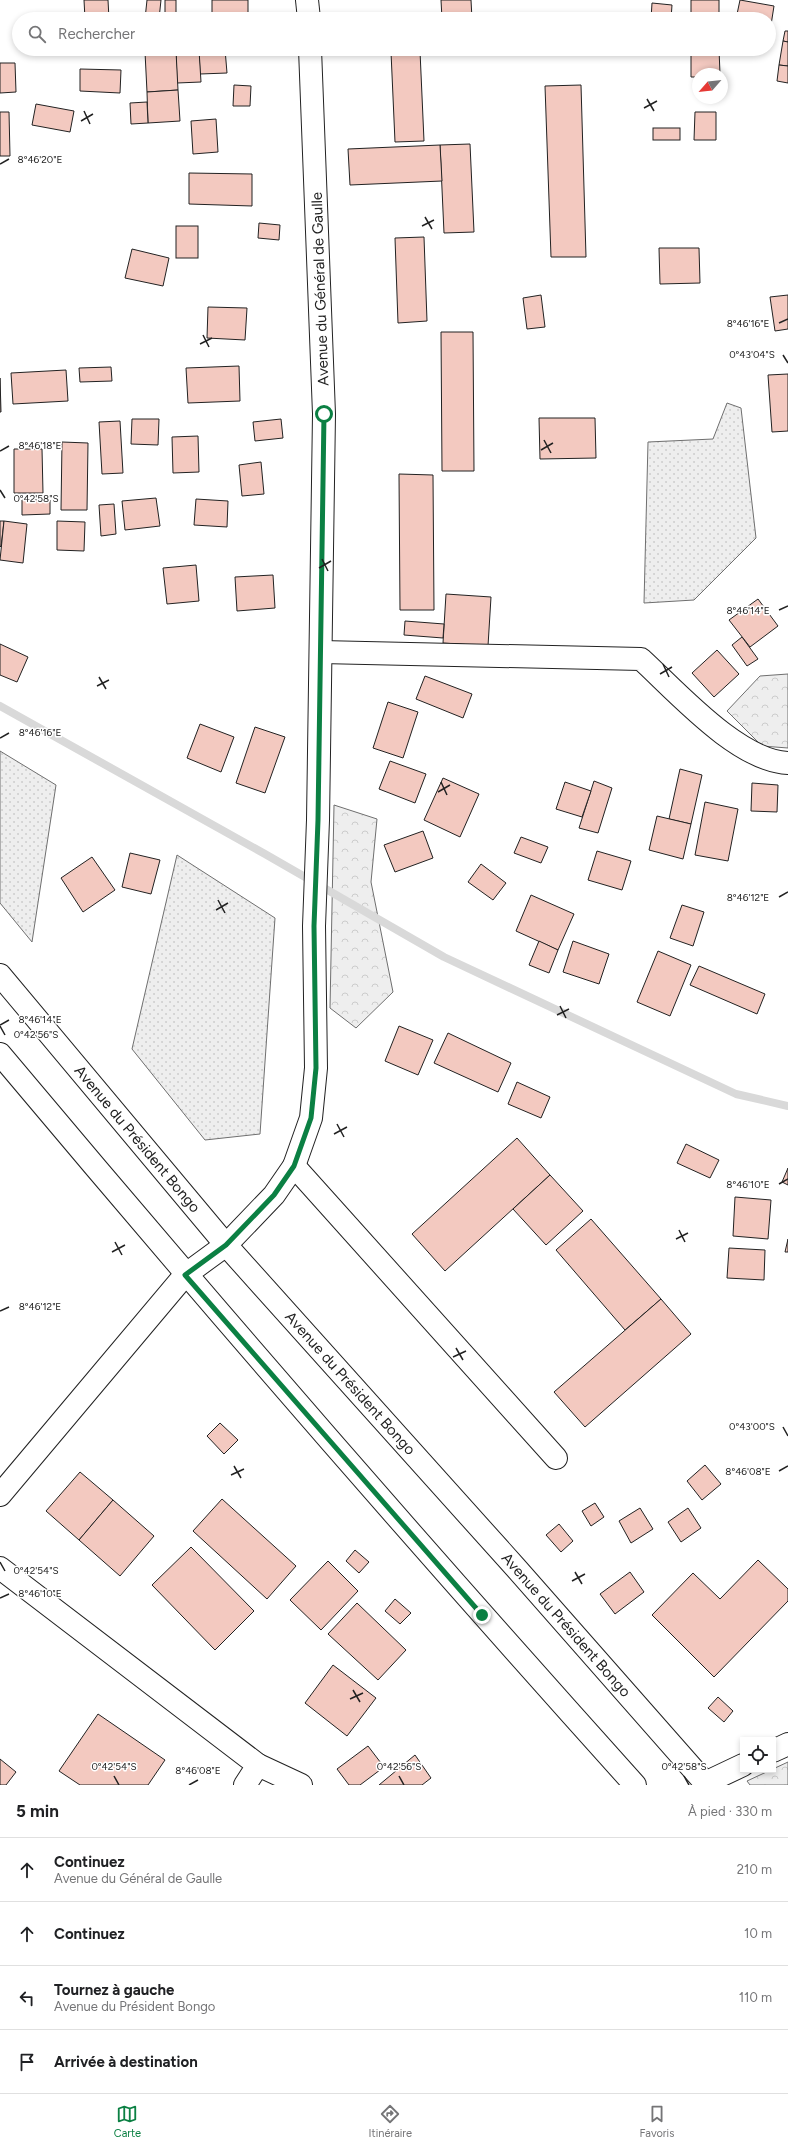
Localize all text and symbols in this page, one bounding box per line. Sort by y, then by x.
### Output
search box [12,12,776,56]
icon: search [26,23,48,45]
text: Rechercher [58,25,135,43]
north arrow [692,68,728,104]
text: 8°46'20"E [18,153,62,166]
street label: Avenue du Général de Gaulle [308,192,332,386]
text: 8°46'16"E [727,317,769,330]
text: 0°43'04"S [729,348,775,361]
route start [315,405,333,423]
text: 8°46'18"E [18,439,62,452]
text: 0°42'58"S [13,492,59,505]
text: 8°46'14"E [726,604,770,617]
text: 8°46'16"E [19,726,61,739]
text: 8°46'12"E [727,891,769,904]
text: 8°46'14"E [18,1013,62,1026]
text: 0°42'56"S [14,1028,58,1041]
street label: Avenue du Président Bongo [71,1062,204,1217]
text: 8°46'10"E [726,1178,770,1191]
text: 8°46'12"E [19,1300,61,1313]
street label: Avenue du Président Bongo [281,1308,419,1459]
text: 0°43'00"S [729,1420,775,1433]
text: 8°46'08"E [725,1465,771,1478]
street label: Avenue du Président Bongo [498,1549,635,1701]
text: 0°42'54"S [13,1564,59,1577]
text: 8°46'10"E [18,1587,62,1600]
route end [473,1606,491,1624]
map controls [740,1737,776,1773]
button: locate [740,1737,776,1773]
text: 0°42'54"S [91,1760,137,1773]
text: 0°42'56"S [377,1760,421,1773]
text: 0°42'58"S [661,1760,707,1773]
text: 8°46'08"E [175,1764,221,1777]
text: 5 min [16,1801,59,1821]
text: À pied · 330 m [688,1804,772,1819]
text: Continuez [54,1853,125,1871]
icon: ahead [16,1859,38,1881]
text: 210 m [737,1862,772,1877]
text: Avenue du Général de Gaulle [54,1871,222,1886]
icon: ahead [16,1923,38,1945]
text: Continuez [54,1925,125,1943]
text: 10 m [744,1926,772,1941]
text: Tournez à gauche [54,1981,174,1999]
icon: left [16,1987,38,2009]
text: 110 m [739,1990,772,2005]
text: Avenue du Président Bongo [54,1999,215,2014]
icon: arrive [16,2051,38,2073]
text: Arrivée à destination [54,2053,198,2071]
tab: Carte [114,2103,141,2140]
tab: Itinéraire [369,2103,412,2140]
tab: Favoris [639,2103,674,2140]

